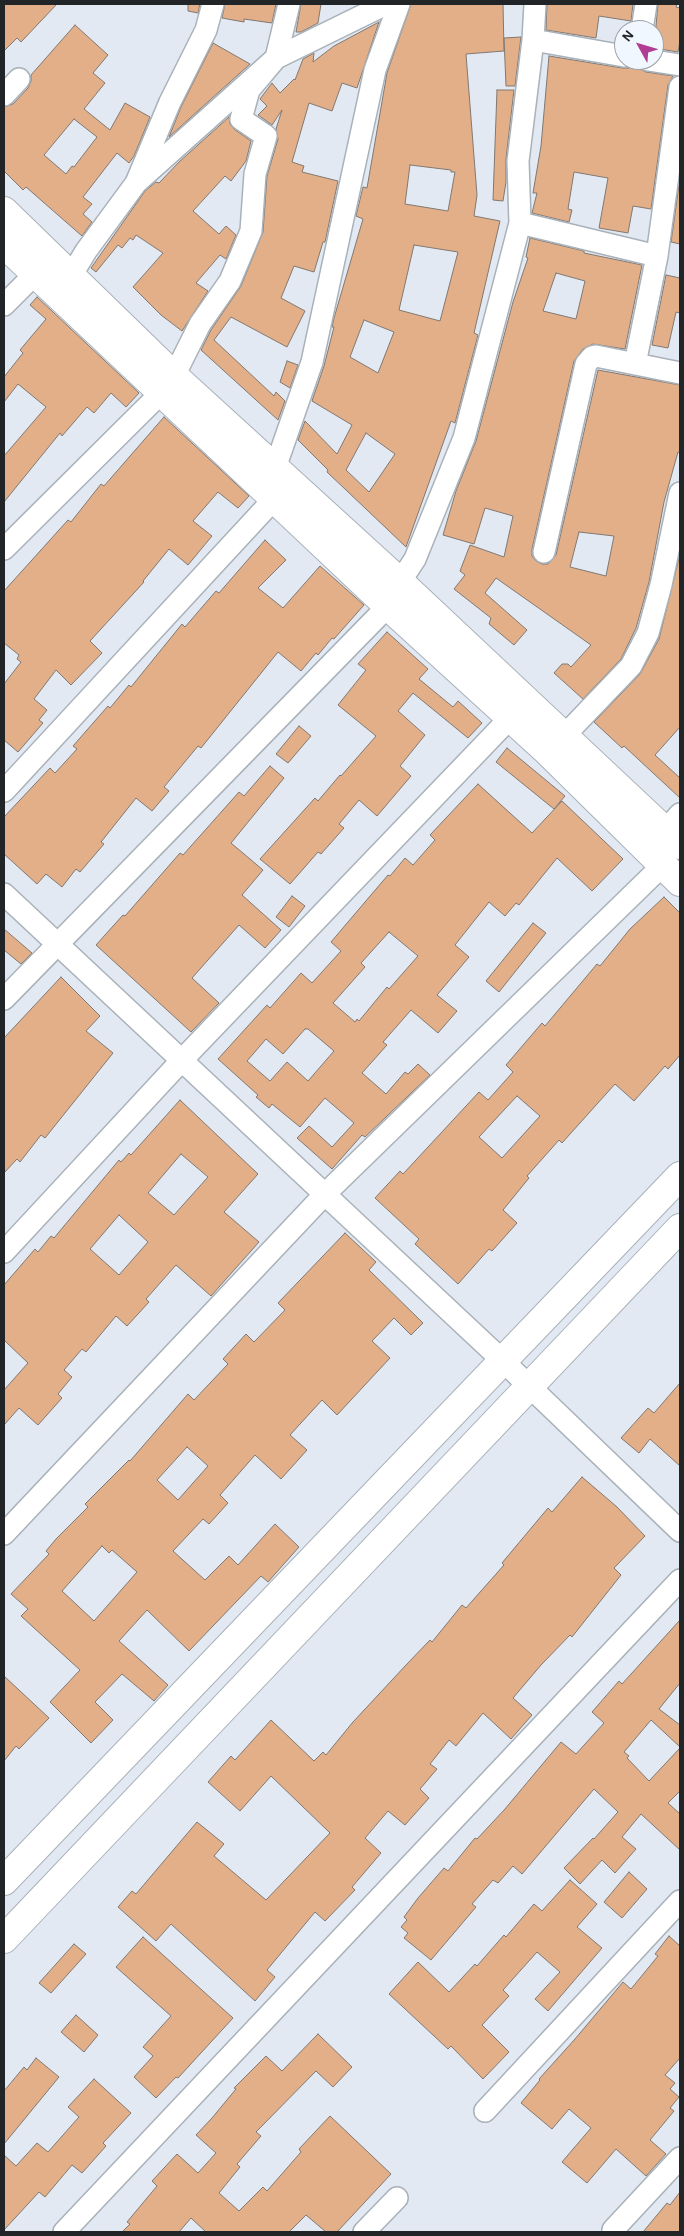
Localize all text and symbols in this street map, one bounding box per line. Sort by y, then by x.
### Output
north arrow [614,20,664,70]
text: N [620,28,637,44]

